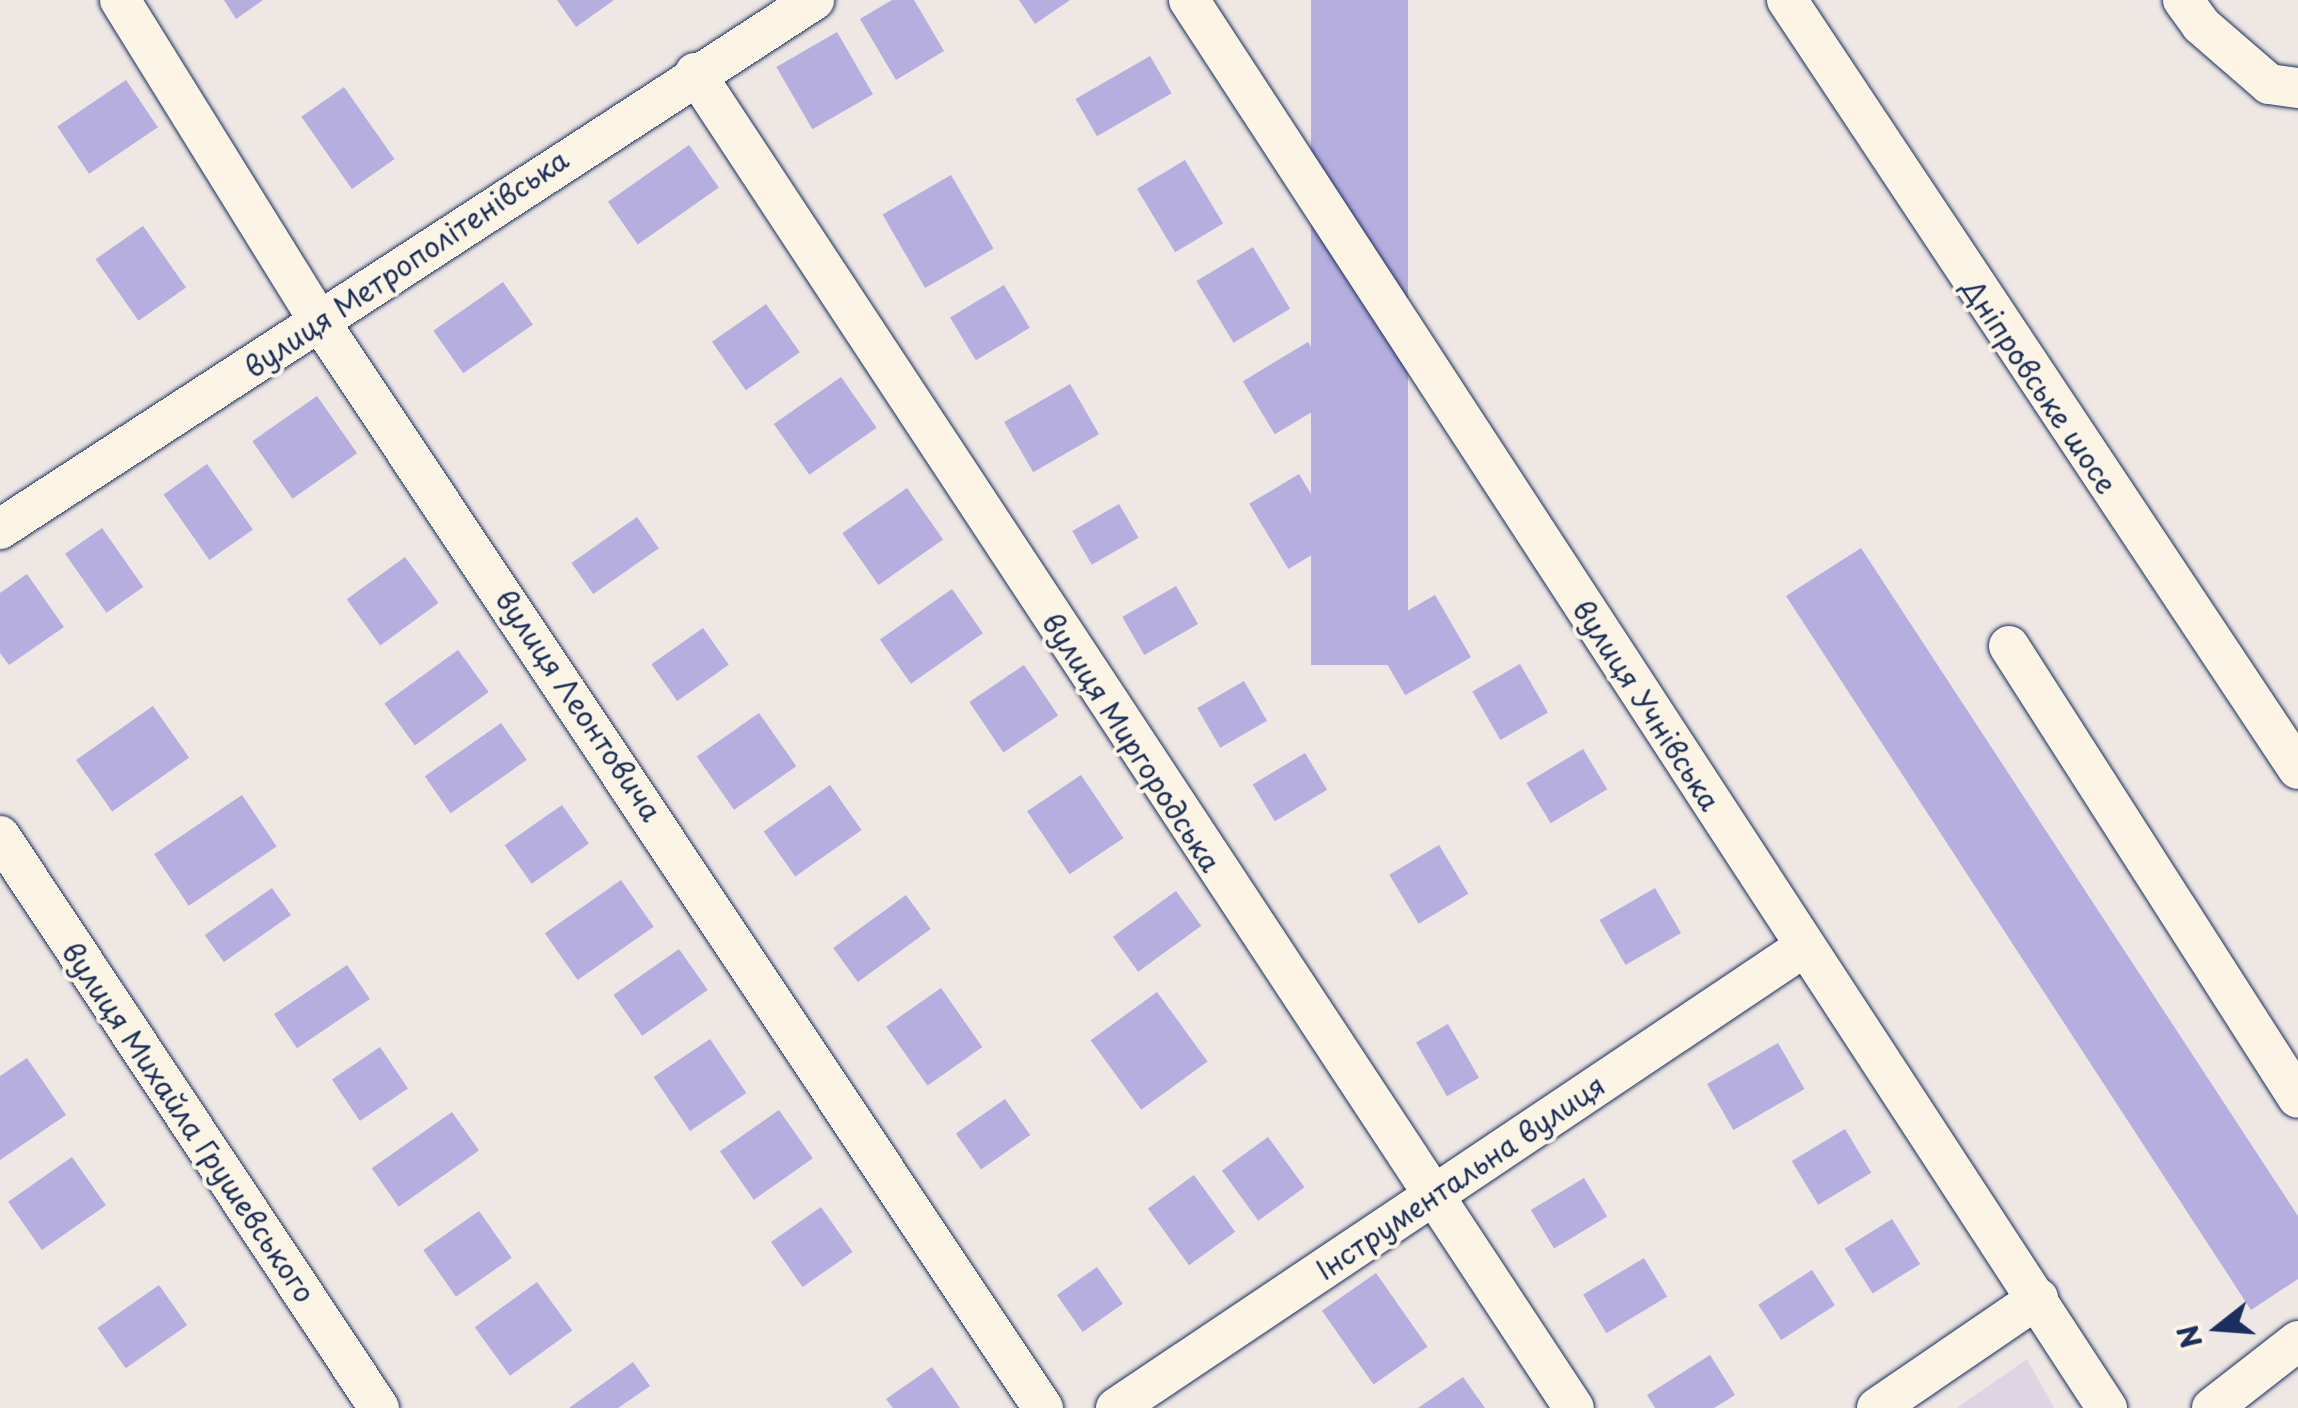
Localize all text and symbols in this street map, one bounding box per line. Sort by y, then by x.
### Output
street label: вулиця Метрополітенівська [238,142,574,384]
street label: Дніпровське шосе [1956,273,2124,499]
street label: вулиця Леонтовича [489,583,669,827]
street label: вулиця Учнівська [1566,593,1728,817]
street label: вулиця Миргородська [1036,606,1228,878]
street label: вулиця Михайла Грушевського [55,935,323,1309]
street label: Інструментальна вулиця [1309,1067,1611,1287]
north arrow [2168,1278,2268,1378]
text: N [2165,1320,2213,1354]

